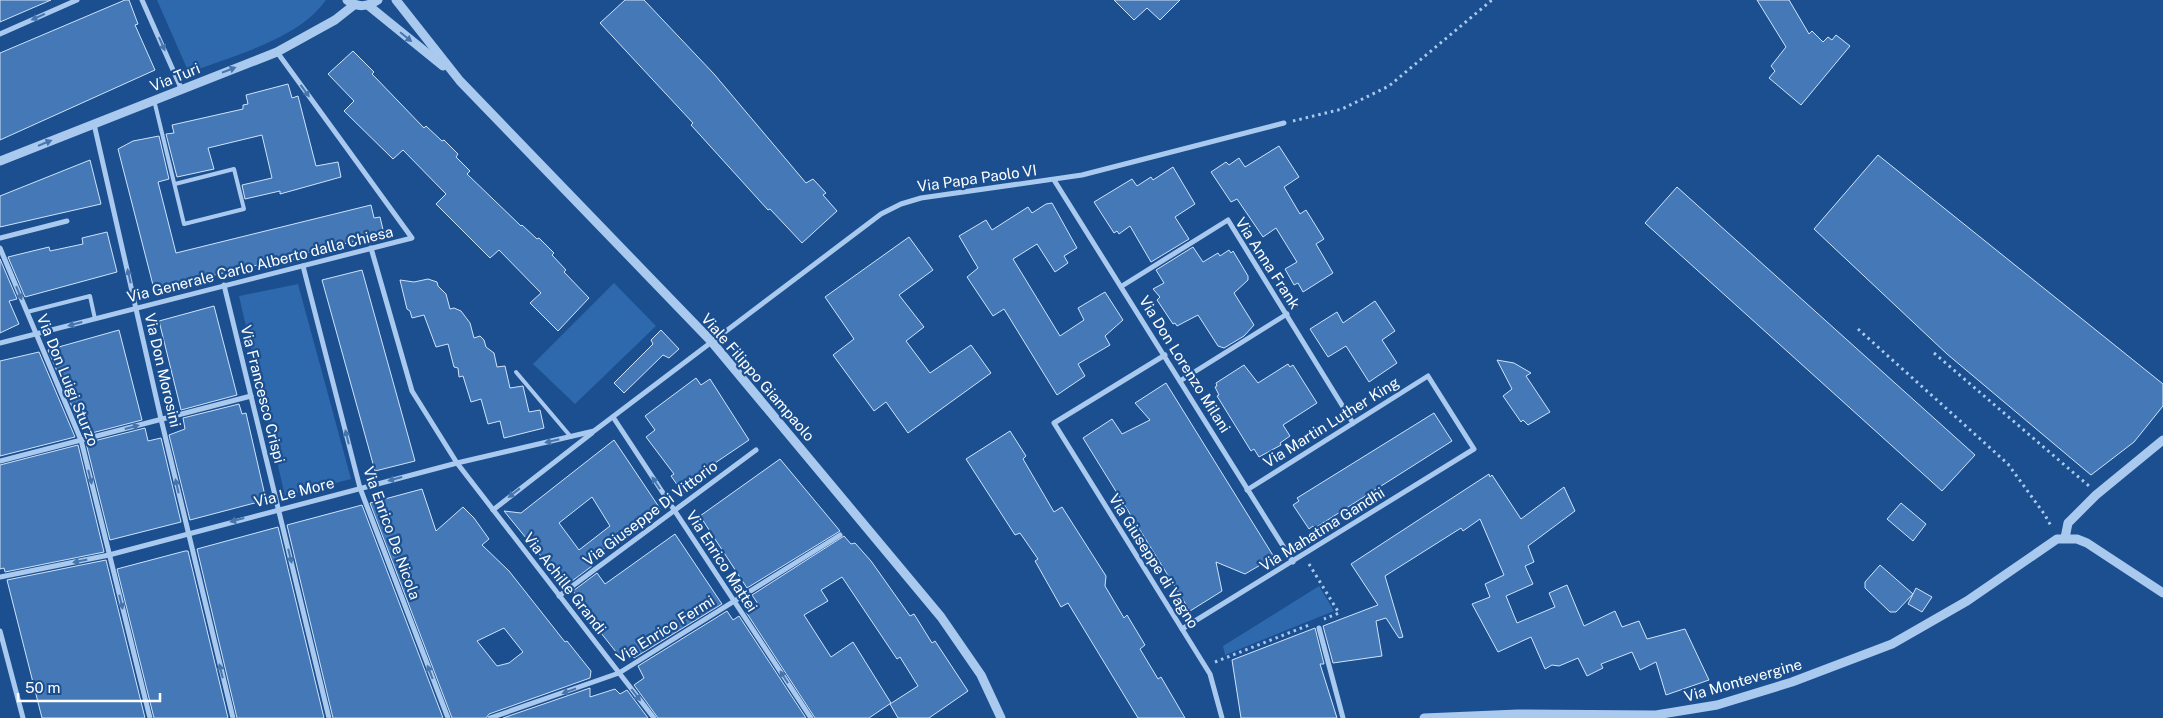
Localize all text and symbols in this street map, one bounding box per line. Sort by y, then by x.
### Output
one-way arrow [31,14,45,22]
one-way arrow [400,31,413,42]
one-way arrow [158,37,166,51]
street label: Via Turi [148,59,202,95]
one-way arrow [222,66,237,74]
one-way arrow [300,84,310,98]
one-way arrow [38,139,53,147]
street label: Via Papa Paolo VI [916,161,1038,195]
street label: Via Anna Frank [1232,214,1304,312]
street label: Via Generale Carlo Alberto dalla Chiesa [125,223,395,305]
one-way arrow [125,269,133,284]
one-way arrow [16,286,24,300]
street label: Via Don Lorenzo Milani [1136,292,1234,436]
street label: Viale Filippo Giampaolo [698,310,818,444]
street label: Via Don Morosini [142,311,184,429]
street label: Via Don Luigi Sturzo [34,312,102,448]
one-way arrow [68,320,83,328]
street label: Via Francesco Crispi [238,323,288,465]
street label: Via Martin Luther King [1260,373,1402,471]
one-way arrow [124,422,139,430]
one-way arrow [343,430,351,445]
one-way arrow [545,437,560,445]
street label: Via Giuseppe Di Vittorio [580,457,720,569]
street label: Via Enrico De Nicola [360,464,424,602]
one-way arrow [86,469,94,484]
street label: Via Le More [252,474,336,510]
one-way arrow [387,476,402,484]
one-way arrow [651,476,661,490]
one-way arrow [173,478,181,493]
street label: Via Mahatma Gandhi [1256,484,1388,574]
one-way arrow [508,488,521,499]
street label: Via Giuseppe di Vagno [1106,491,1202,631]
street label: Via Enrico Mattei [683,507,761,615]
one-way arrow [230,516,245,524]
street label: Via Achille Grandi [520,529,610,637]
one-way arrow [286,549,294,564]
one-way arrow [72,557,88,565]
street label: Via Enrico Fermi [613,592,717,666]
one-way arrow [117,594,125,609]
street label: Via Montevergine [1682,655,1804,705]
one-way arrow [217,663,225,678]
one-way arrow [426,665,434,680]
scale bar [18,670,160,702]
one-way arrow [779,671,789,684]
text: 50 m [25,679,60,696]
one-way arrow [561,687,576,695]
one-way arrow [631,688,642,701]

